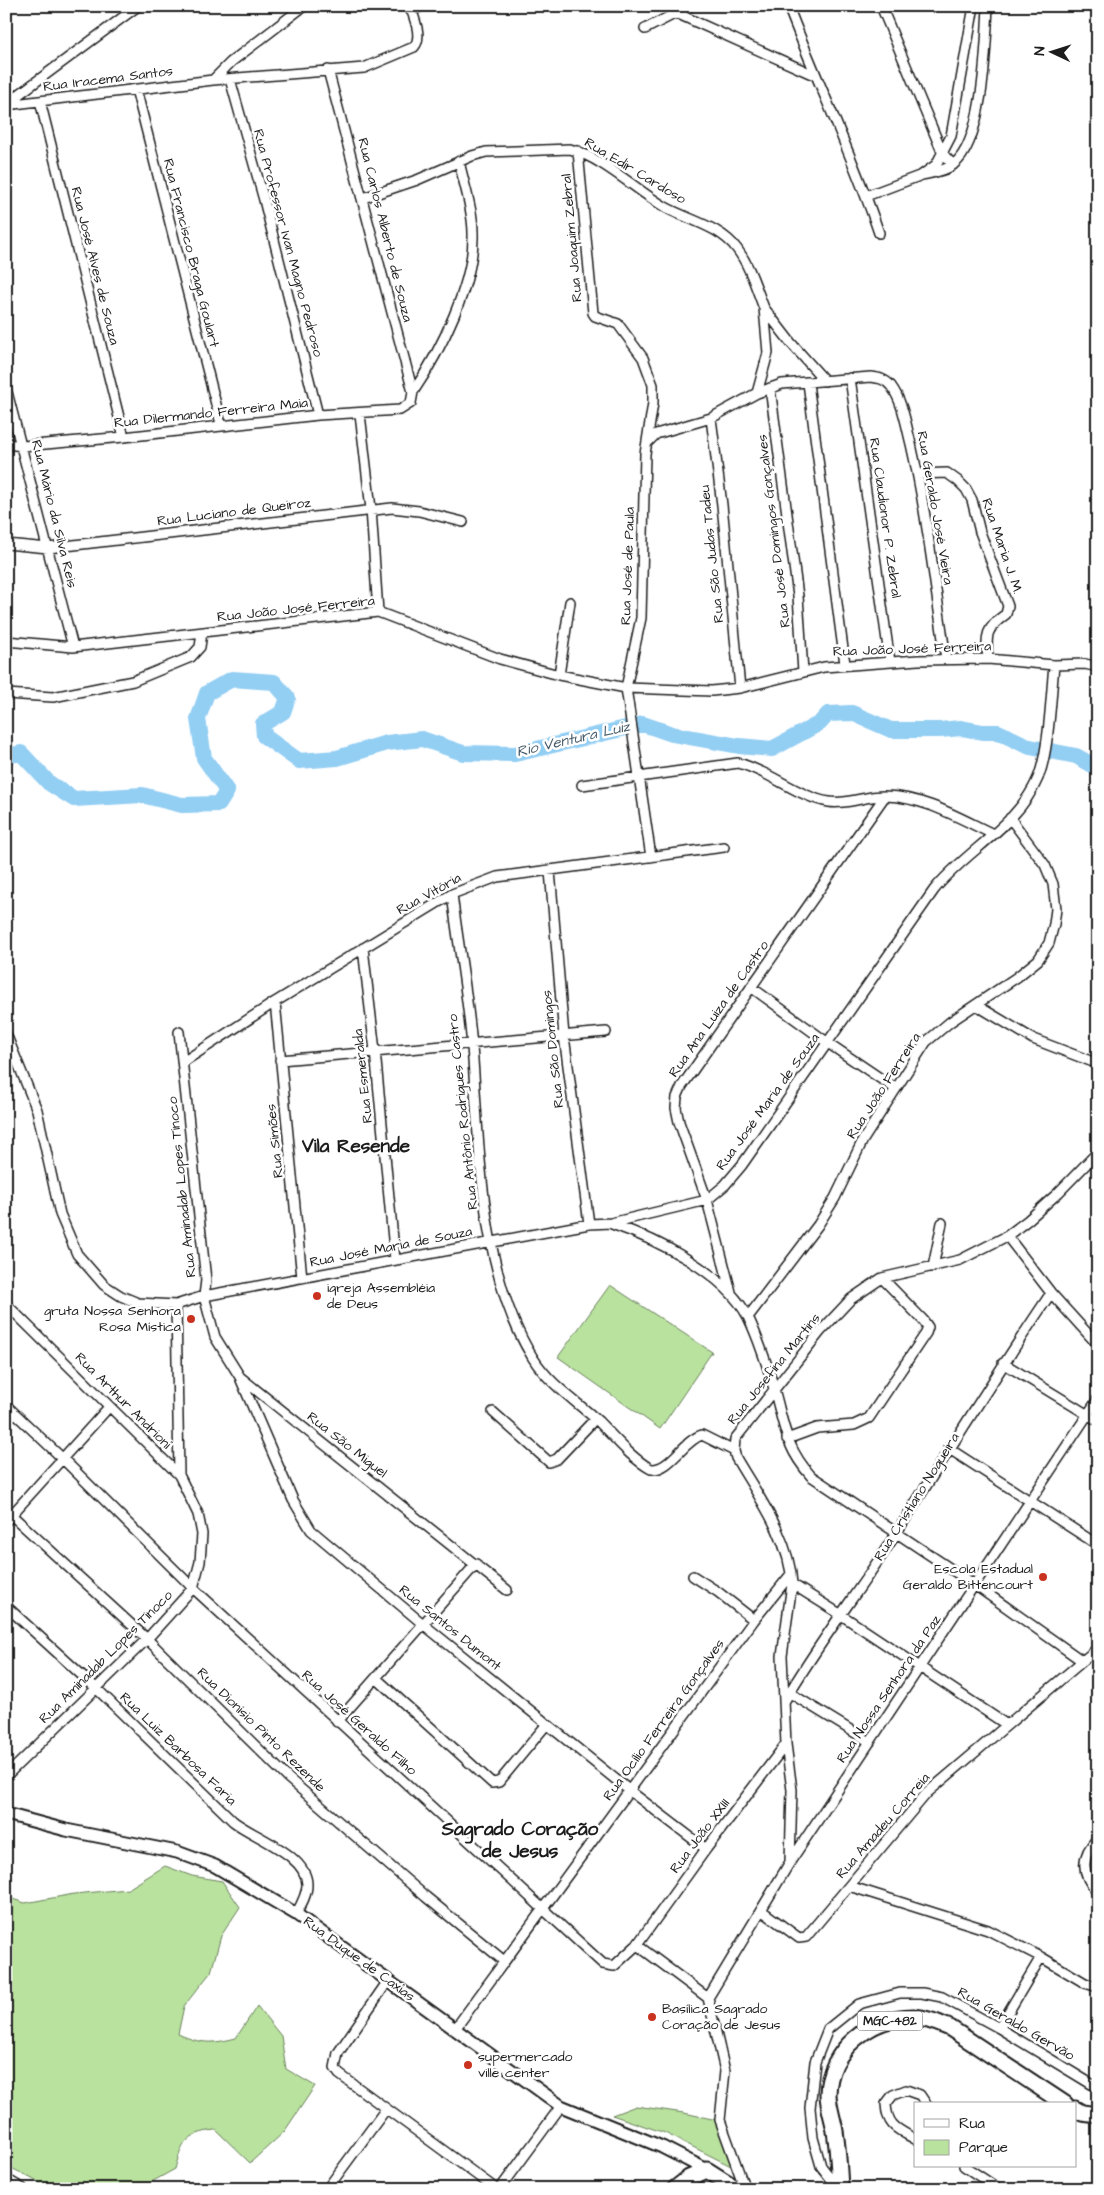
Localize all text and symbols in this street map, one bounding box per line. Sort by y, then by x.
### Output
north arrow [1026,28,1076,78]
text: N [1030,46,1050,56]
street label: Rua Iracema Santos [42,61,174,97]
street label: Rua Professor Ivan Magno Pedroso [248,127,328,359]
street label: Rua Edir Cardoso [580,133,690,209]
street label: Rua Carlos Alberto de Souza [352,136,418,324]
street label: Rua Francisco Braga Goulart [158,157,224,350]
street label: Rua Joaquim Zebral [556,173,588,303]
street label: Rua José Alves de Souza [66,185,124,347]
street label: Rua Dilermando Ferreira Maia [113,393,309,433]
street label: Rua Geraldo José Vieira [912,430,958,586]
street label: Rua José Domingos Gonçalves [752,433,796,629]
street label: Rua Claudionor P. Zebral [864,437,906,599]
street label: Rua Mário da Silva Reis [26,438,82,590]
street label: Rua São Judas Tadeu [695,484,729,624]
street label: Rua Luciano de Queiroz [156,493,312,531]
street label: Rua Maria J. M. [976,496,1028,596]
street label: Rua José de Paula [616,507,640,625]
street label: Rua João José Ferreira [216,591,376,627]
street label: Rua João José Ferreira [832,636,992,662]
water label: Rio Ventura Luiz [514,715,633,762]
street label: Rua Vitória [393,868,465,920]
street label: Rua Ana Luiza de Castro [664,936,774,1081]
street label: Rua São Domingos [537,989,569,1109]
street label: Rua Antônio Rodrigues Castro [443,1013,483,1211]
street label: Rua Esmeralda [348,1028,378,1124]
street label: Rua José Maria de Souza [711,1029,825,1175]
street label: Rua João Ferreira [842,1029,926,1143]
street label: Rua Aminadab Lopes Tinoco [163,1095,201,1278]
street label: Rua Simões [261,1103,289,1179]
district label: Vila Resende [301,1133,411,1160]
street label: Rua José Maria de Souza [308,1221,474,1273]
place label: igreja Assembléia de Deus [327,1278,435,1314]
marker: igreja Assembléia de Deus [311,1290,323,1302]
place label: gruta Nossa Senhora Rosa Mística [44,1301,181,1337]
street label: Rua Josefina Martins [723,1309,825,1429]
marker: gruta Nossa Senhora Rosa Mística [185,1313,197,1325]
street label: Rua Arthur Andrioni [70,1348,176,1454]
street label: Rua São Miguel [303,1407,391,1483]
street label: Rua Cristiano Nogueira [869,1429,965,1565]
place label: Escola Estadual Geraldo Bittencourt [903,1559,1033,1595]
marker: Escola Estadual Geraldo Bittencourt [1037,1571,1049,1583]
street label: Rua Santos Dumont [394,1580,506,1676]
street label: Rua Aminadab Lopes Tinoco [35,1586,177,1728]
street label: Rua Nossa Senhora da Paz [832,1611,946,1767]
street label: Rua Ocílio Ferreira Gonçalves [598,1635,730,1805]
street label: Rua Dionísio Pinto Rezende [192,1663,330,1797]
street label: Rua José Geraldo Filho [297,1666,421,1780]
street label: Rua Luiz Barbosa Faria [115,1688,241,1810]
street label: Rua Amadeu Correia [831,1769,935,1883]
street label: Rua João XXIII [665,1794,735,1878]
district label: Sagrado Coração de Jesus [441,1816,599,1865]
street label: Rua Duque de Caxias [299,1912,419,2006]
street label: Rua Geraldo Gervão [954,1982,1078,2066]
place label: Basílica Sagrado Coração de Jesus [662,1999,781,2035]
marker: Basílica Sagrado Coração de Jesus [646,2011,658,2023]
road number: MGC-482 [858,2012,922,2030]
place label: supermercado ville center [478,2047,573,2083]
marker: supermercado ville center [462,2059,474,2071]
legend [914,2102,1076,2168]
text: Rua [959,2113,985,2134]
text: Parque [959,2137,1008,2158]

